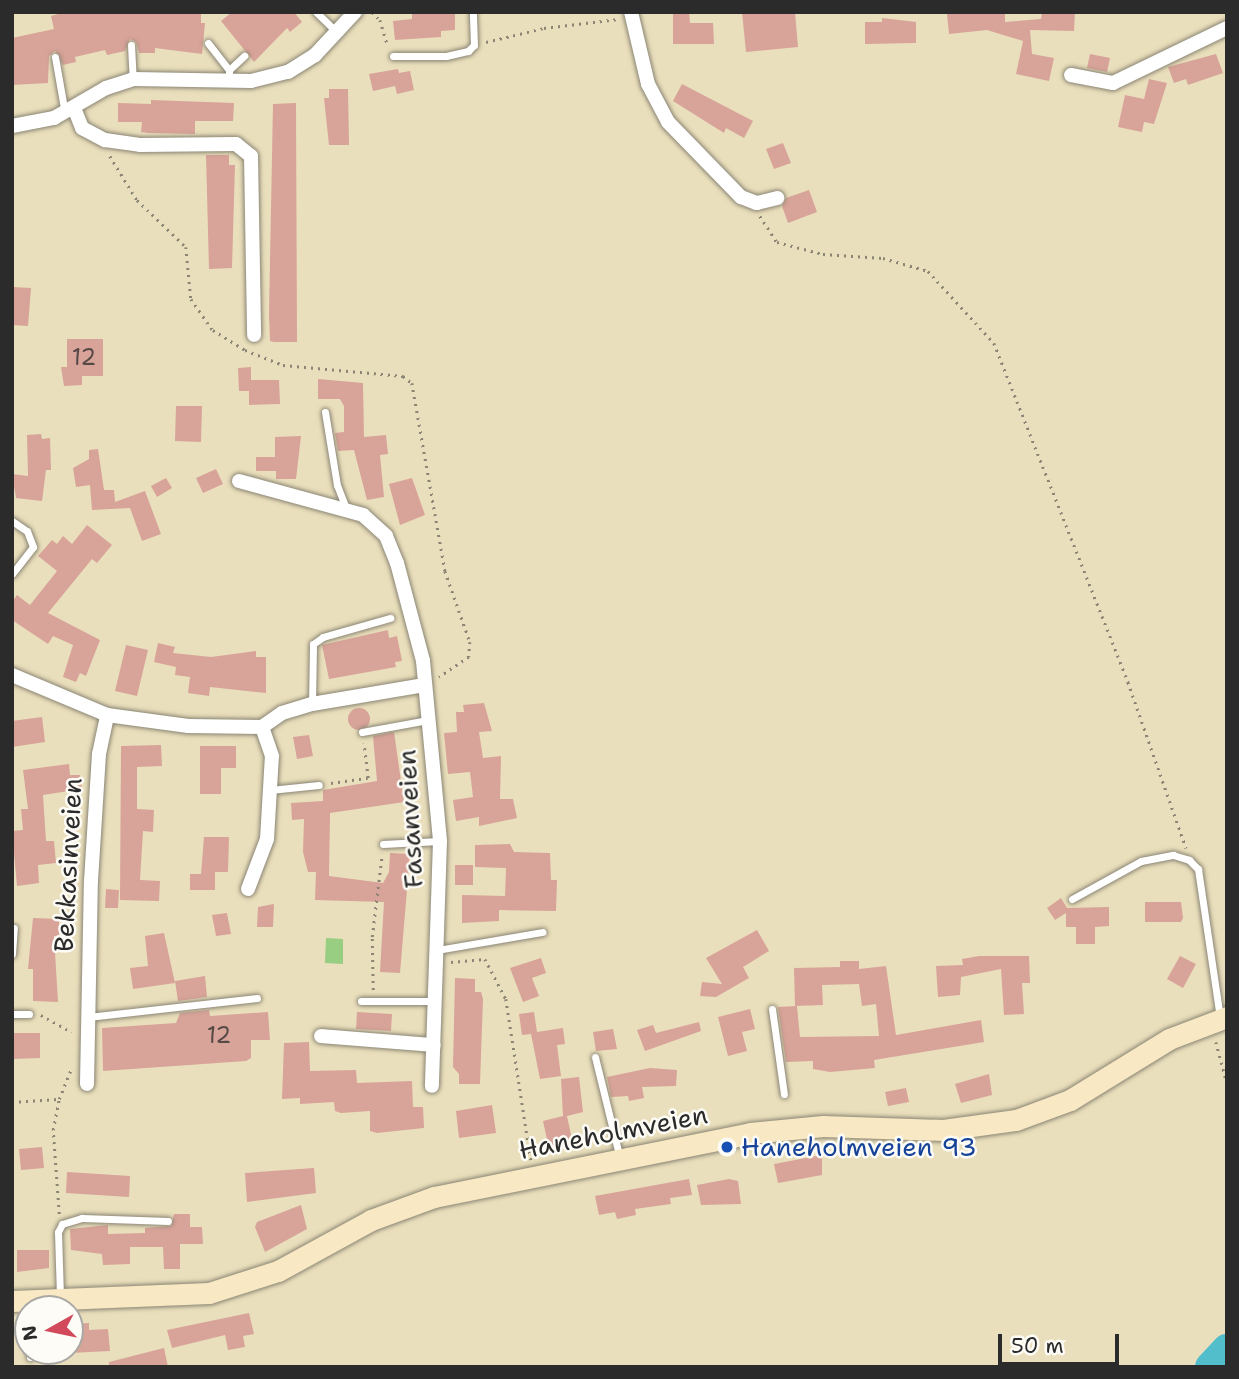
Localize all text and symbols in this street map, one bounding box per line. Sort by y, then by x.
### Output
house number: 12 [72,343,96,371]
street label: Fasanveien [391,749,429,889]
street label: Bekkasinveien [48,777,88,953]
house number: 12 [207,1021,231,1049]
street label: Haneholmveien [516,1098,710,1166]
place label: Haneholmveien 93 [741,1131,977,1163]
marker: Haneholmveien 93 [719,1139,735,1155]
north arrow [14,1295,84,1365]
scale bar [1001,1320,1122,1364]
text: N [16,1324,43,1342]
text: 50 m [1011,1332,1064,1360]

